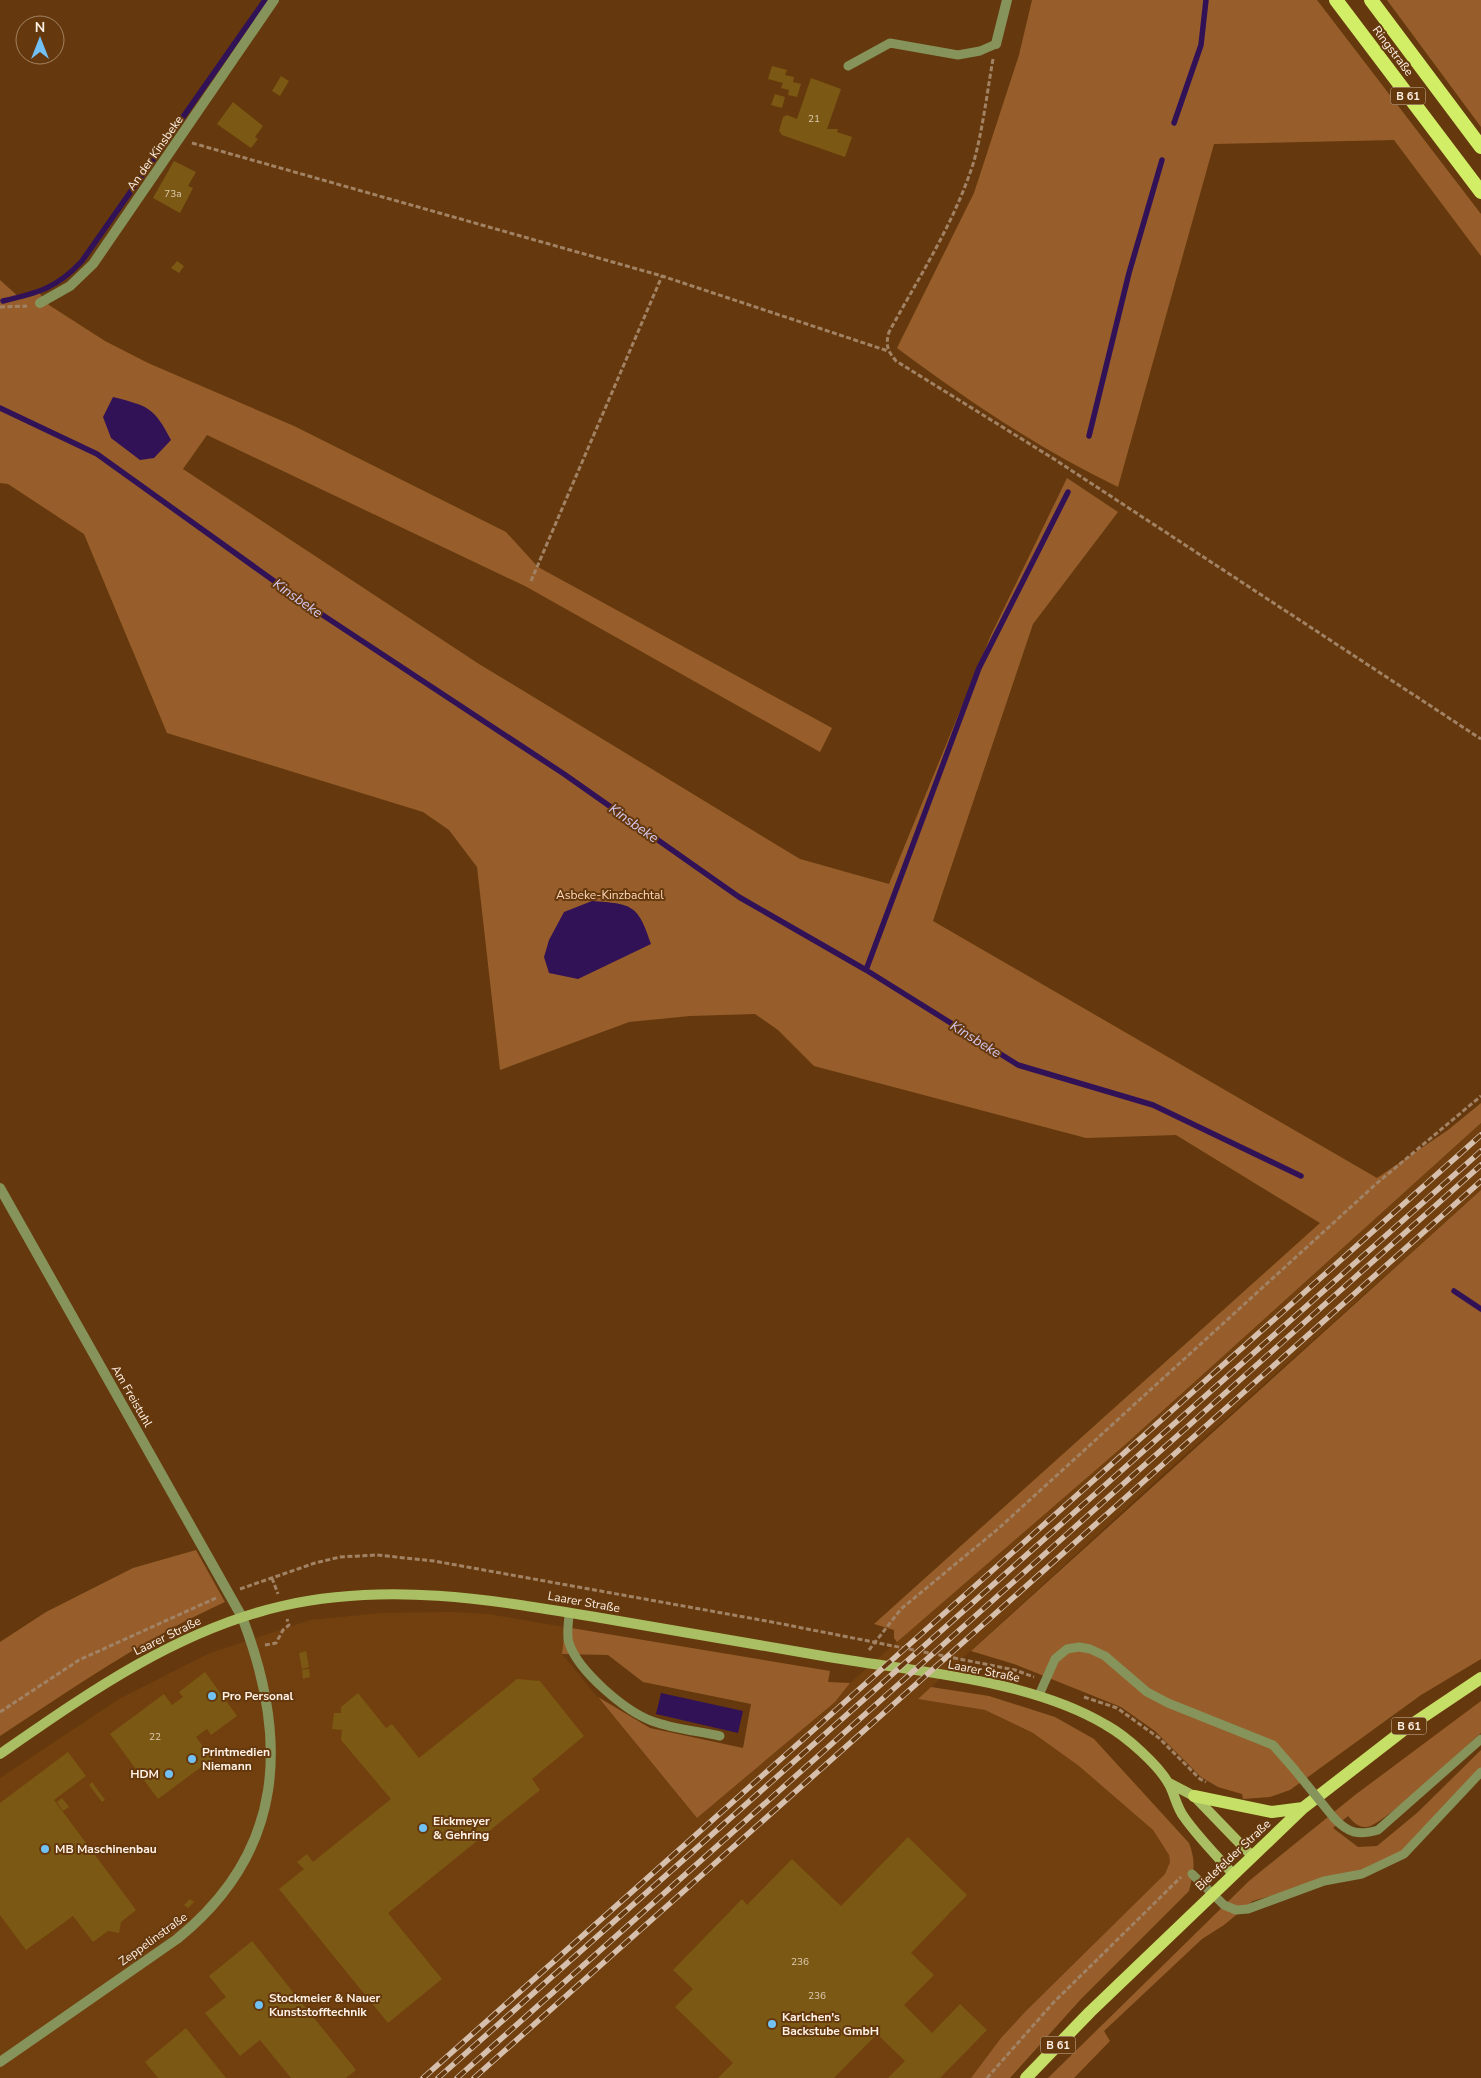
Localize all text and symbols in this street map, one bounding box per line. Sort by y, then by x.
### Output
north arrow [15,15,65,65]
text: N [35,18,45,37]
street label: Ringstraße [1369,23,1417,79]
road number: B 61 [1390,88,1426,104]
street label: An der Kinsbeke [123,112,187,194]
house number: 21 [808,112,820,126]
house number: 73a [164,187,182,201]
water label: Kinsbeke [269,574,327,623]
water label: Kinsbeke [605,799,663,848]
park label: Asbeke-Kinzbachtal [556,887,664,903]
water label: Kinsbeke [947,1016,1005,1063]
street label: Am Freistuhl [108,1362,156,1430]
street label: Laarer Straße [547,1588,621,1616]
street label: Laarer Straße [131,1613,203,1659]
street label: Laarer Straße [947,1656,1021,1686]
place label: Pro Personal [222,1688,293,1704]
marker: Pro Personal [206,1690,218,1702]
road number: B 61 [1392,1718,1426,1734]
house number: 22 [149,1730,161,1744]
place label: Printmedien Niemann [202,1744,270,1774]
marker: Printmedien Niemann [186,1753,198,1765]
place label: HDM [130,1766,159,1782]
marker: HDM [163,1768,175,1780]
place label: Eickmeyer & Gehring [433,1813,490,1843]
street label: Bielefelder Straße [1192,1816,1274,1894]
marker: Eickmeyer & Gehring [417,1822,429,1834]
place label: MB Maschinenbau [55,1841,157,1857]
marker: MB Maschinenbau [39,1843,51,1855]
street label: Zeppelinstraße [116,1909,190,1969]
house number: 236 [791,1955,809,1969]
house number: 236 [808,1989,826,2003]
place label: Stockmeier & Nauer Kunststofftechnik [269,1990,381,2020]
marker: Stockmeier & Nauer Kunststofftechnik [253,1999,265,2011]
place label: Karlchen's Backstube GmbH [782,2009,879,2039]
marker: Karlchen's Backstube GmbH [766,2018,778,2030]
road number: B 61 [1040,2036,1076,2054]

